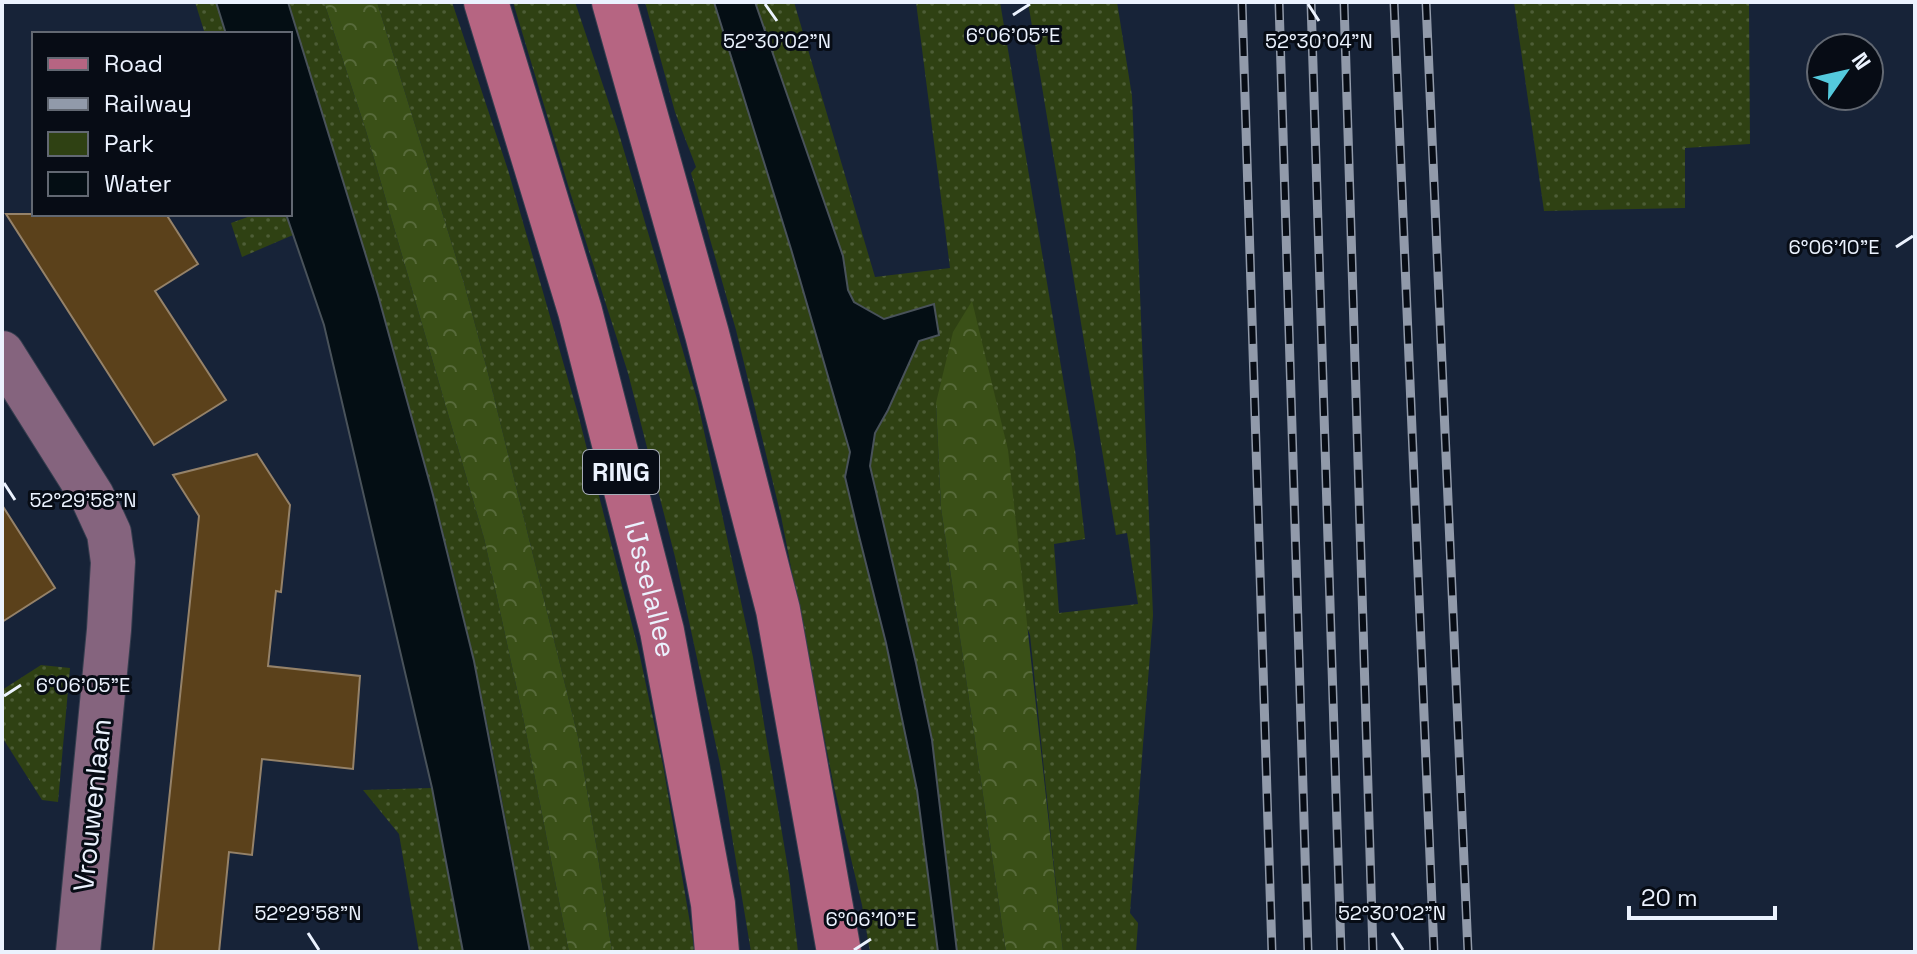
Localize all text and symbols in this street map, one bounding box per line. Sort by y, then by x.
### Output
text: 6°06'05"E [966,22,1060,48]
text: 52°30'02"N [723,28,831,54]
text: 52°30'04"N [1265,28,1373,54]
legend [32,32,292,216]
north arrow [1805,32,1885,112]
text: N [1846,47,1877,75]
text: Road [104,48,163,79]
text: Railway [104,88,192,119]
text: Park [104,128,154,159]
text: Water [104,168,172,199]
text: 6°06'10"E [1789,234,1879,260]
road number: RING [583,450,659,494]
text: 52°29'58"N [30,487,137,513]
street label: IJsselallee [616,517,685,660]
text: 6°06'05"E [36,672,130,698]
street label: Vrouwenlaan [65,717,119,893]
scale bar [1629,870,1775,920]
text: 20 m [1641,882,1698,913]
text: 52°29'58"N [255,900,362,926]
text: 52°30'02"N [1338,900,1446,926]
text: 6°06'10"E [826,906,916,932]

